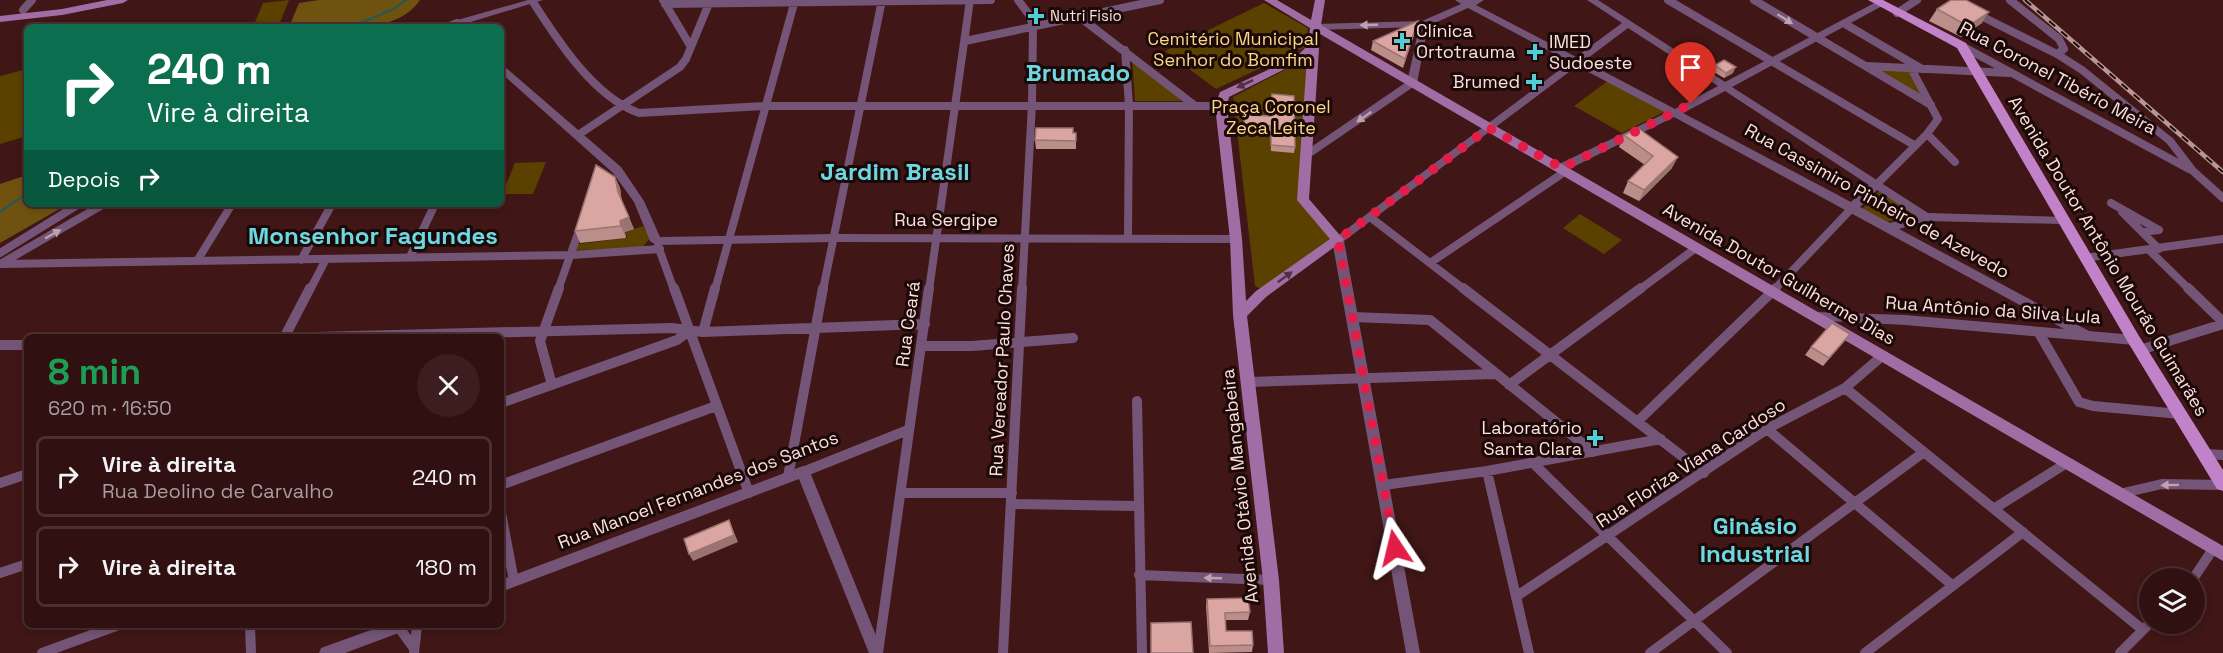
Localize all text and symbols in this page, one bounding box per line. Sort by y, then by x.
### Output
place label: Nutri Fisio [1050,6,1122,25]
marker: Nutri Fisio [1027,7,1045,25]
one-way arrow [1777,14,1793,25]
street label: Rua Coronel Tibério Meira [1956,16,2160,139]
place label: Clínica Ortotrauma [1416,19,1515,63]
one-way arrow [1360,21,1379,30]
park label: Cemitério Municipal Senhor do Bomfim [1147,27,1319,71]
place label: IMED Sudoeste [1549,30,1632,74]
marker: Clínica Ortotrauma [1393,32,1411,50]
pin [1665,42,1716,104]
text: 240 m [147,43,272,96]
marker: IMED Sudoeste [1526,43,1544,61]
icon: right [48,48,126,126]
icon: arrive [1674,51,1707,84]
district label: Brumado [1026,57,1130,88]
place label: Brumed [1453,70,1520,93]
marker: Brumed [1525,73,1543,91]
one-way arrow [1236,80,1253,89]
street label: Avenida Doutor Antônio Mourão Guimarães [2003,91,2213,420]
text: Vire à direita [147,95,310,130]
park label: Praça Coronel Zeca Leite [1211,95,1331,139]
one-way arrow [1357,111,1373,123]
street label: Rua Cassimiro Pinheiro de Azevedo [1741,118,2014,283]
district label: Jardim Brasil [820,156,970,187]
icon: right [132,162,165,195]
text: Depois [48,165,120,193]
street label: Avenida Doutor Guilherme Dias [1659,197,1900,350]
street label: Rua Sergipe [894,208,998,231]
district label: Monsenhor Fagundes [248,220,498,251]
one-way arrow [45,229,62,239]
street label: Rua Vereador Paulo Chaves [984,243,1019,477]
one-way arrow [1276,271,1292,283]
street label: Rua Ceará [890,279,925,368]
street label: Rua Antônio da Silva Lula [1885,291,2101,329]
text: 8 min [48,349,141,395]
button: close [417,354,480,417]
street label: Avenida Otávio Mangabeira [1216,368,1263,604]
street label: Rua Floriza Viana Cardoso [1592,393,1790,533]
text: 620 m · 16:50 [48,395,172,421]
place label: Laboratório Santa Clara [1481,416,1582,460]
street label: Rua Manoel Fernandes dos Santos [554,425,841,554]
marker: Laboratório Santa Clara [1586,429,1604,447]
text: Vire à direita [102,450,236,478]
icon: right [51,460,84,493]
text: 240 m [412,463,477,491]
text: Rua Deolino de Carvalho [102,478,334,504]
one-way arrow [2161,480,2180,489]
district label: Ginásio Industrial [1700,510,1810,569]
position arrow [1363,516,1427,580]
icon: right [51,550,84,583]
text: Vire à direita [102,553,236,581]
text: 180 m [415,553,477,581]
map controls [2139,568,2205,634]
button: layers [2139,568,2205,634]
one-way arrow [1203,573,1222,582]

